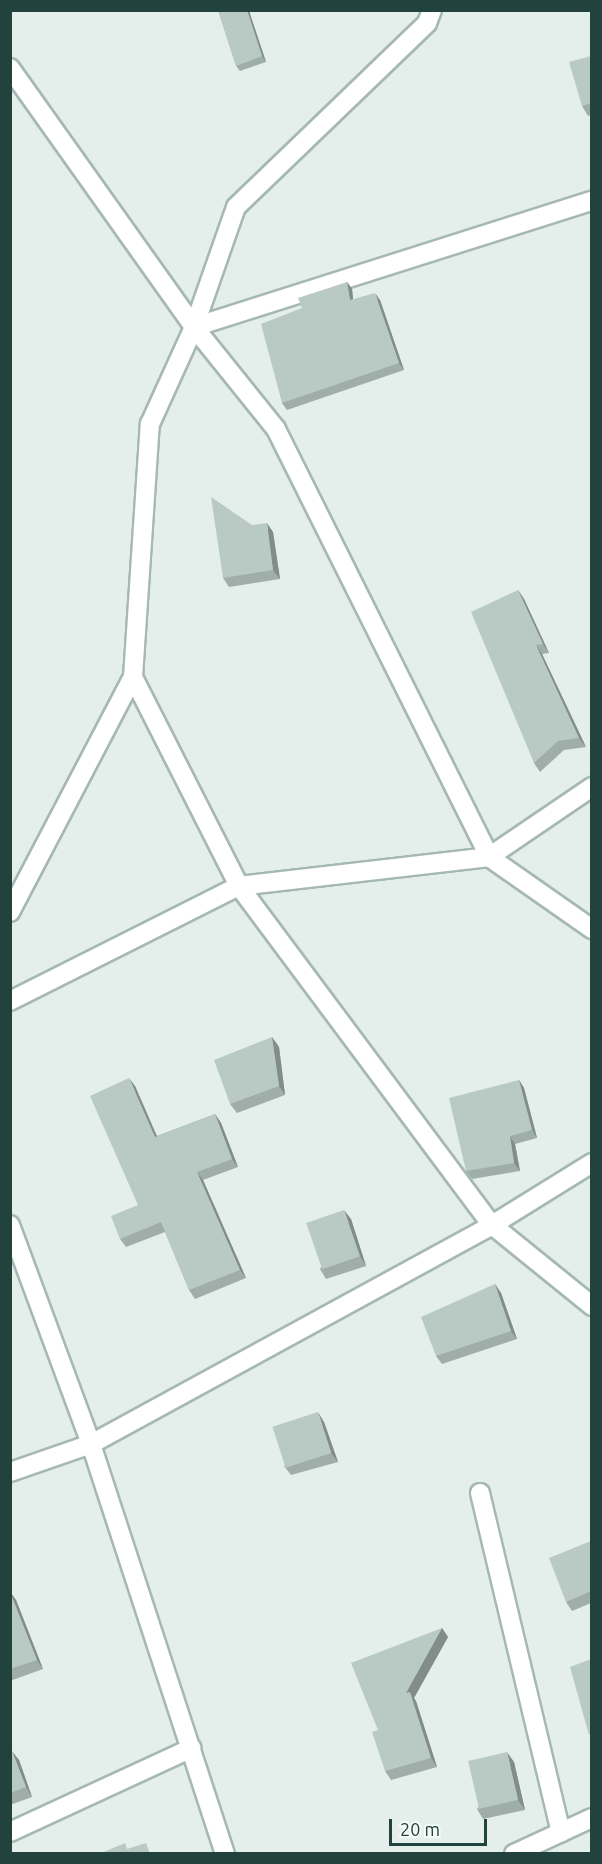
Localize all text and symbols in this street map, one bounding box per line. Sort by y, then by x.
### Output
scale bar [392,1807,490,1845]
text: 20 m [400,1819,440,1839]

